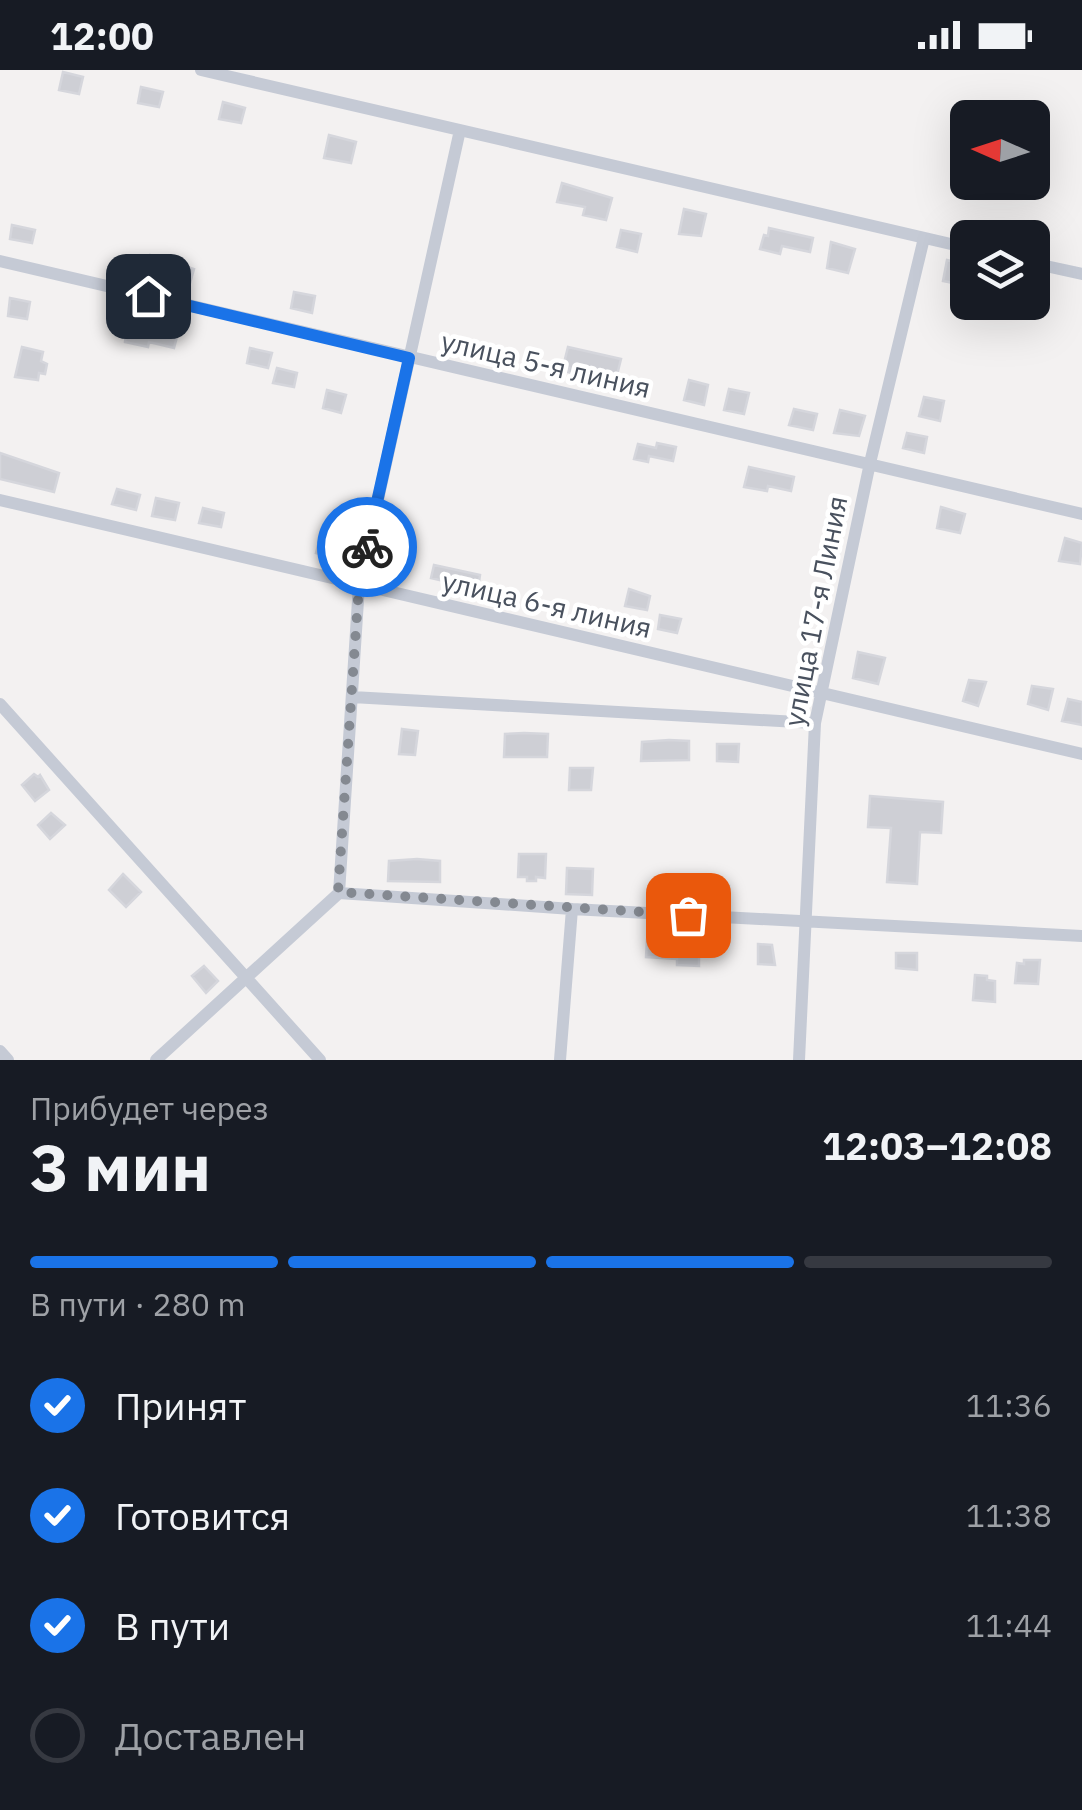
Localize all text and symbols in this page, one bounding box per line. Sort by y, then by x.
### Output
text: 12:00 [50,11,154,60]
north arrow [950,100,1050,200]
map controls [950,100,1050,320]
button: layers [950,220,1050,320]
pin [106,254,191,339]
icon: home [121,269,176,324]
street label: улица 5-я линия [438,322,654,406]
street label: улица 17-я Линия [775,493,855,729]
courier [317,497,417,597]
icon: bike [340,520,395,575]
street label: улица 6-я линия [439,562,655,646]
pin [646,873,731,958]
icon: bag [661,888,716,943]
text: Прибудет через [30,1087,269,1129]
text: 12:03–12:08 [822,1121,1052,1170]
text: 3 мин [30,1124,211,1209]
text: В пути · 280 m [30,1283,246,1325]
icon: check [30,1378,85,1433]
text: Принят [115,1381,246,1430]
text: 11:36 [966,1384,1052,1426]
icon: check [30,1488,85,1543]
text: Готовится [115,1491,290,1540]
text: 11:38 [966,1494,1052,1536]
icon: check [30,1598,85,1653]
text: В пути [115,1601,230,1650]
text: 11:44 [966,1604,1052,1646]
text: Доставлен [115,1711,306,1760]

